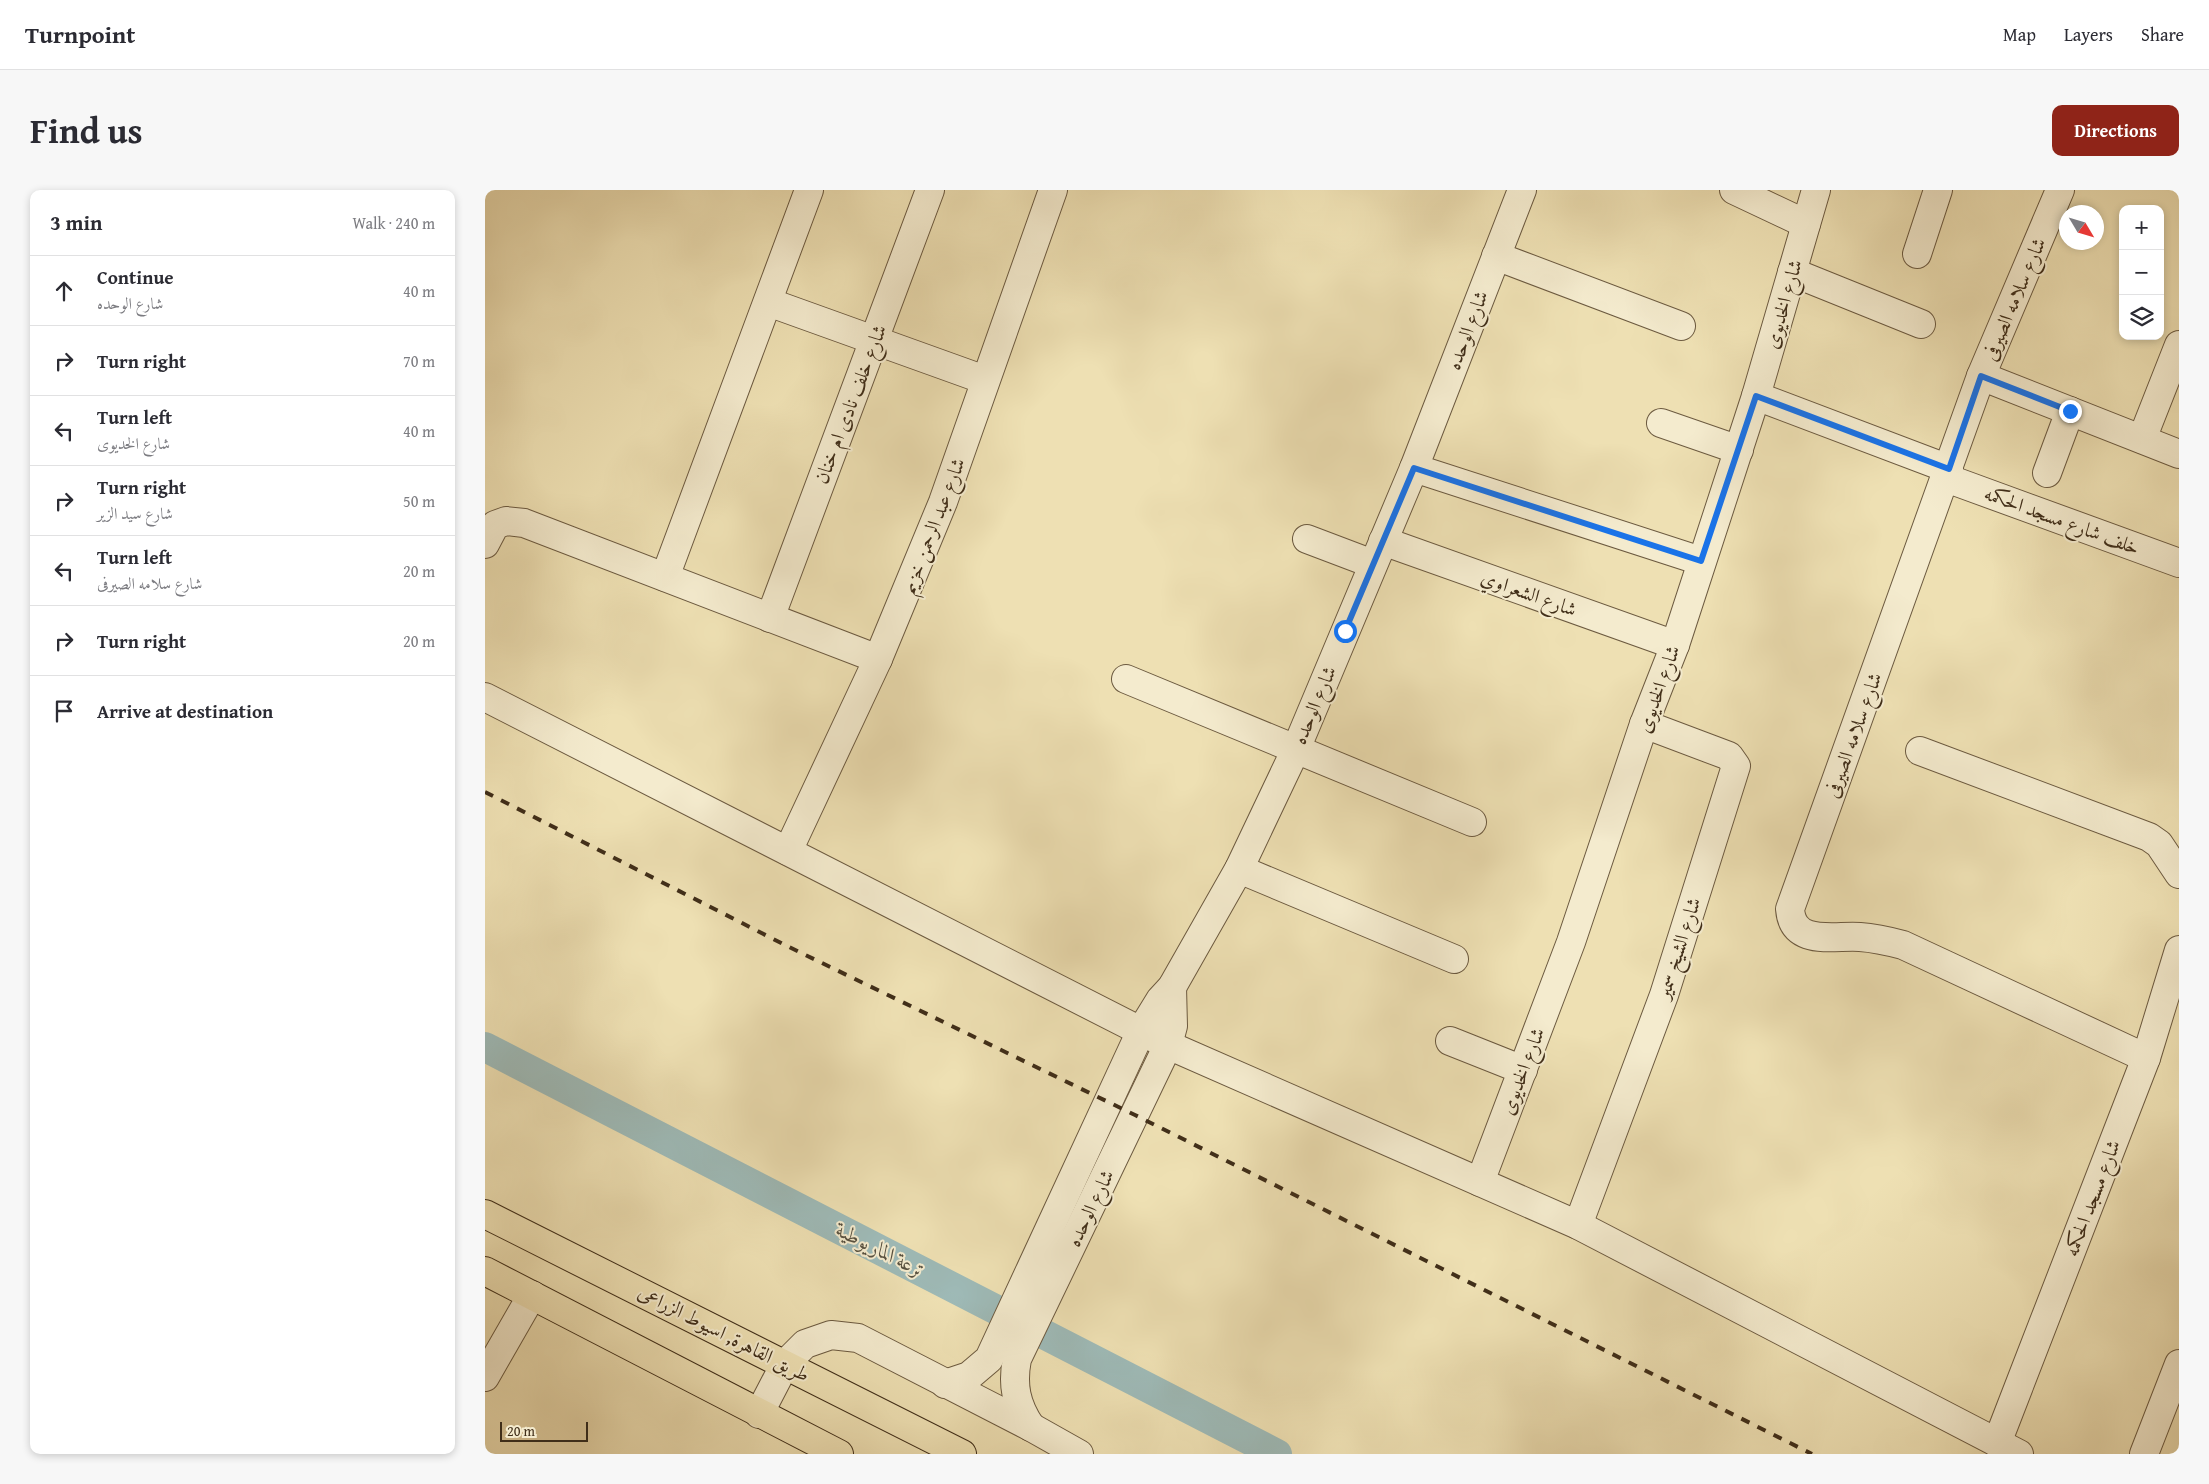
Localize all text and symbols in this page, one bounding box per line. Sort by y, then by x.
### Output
text: Turnpoint [25,17,135,52]
text: Map [2003,21,2036,48]
text: Layers [2064,21,2113,48]
text: Share [2141,21,2184,48]
text: Find us [30,105,143,156]
button: Directions [2052,105,2179,156]
north arrow [2059,205,2104,250]
map controls [2119,205,2164,340]
button: + [2119,205,2164,250]
text: 3 min [50,207,102,238]
text: Walk · 240 m [352,211,435,235]
street label: شارع سلامه الصيرفى [1974,233,2056,367]
button: − [2119,250,2164,295]
street label: شارع الخديوى [1756,256,1813,353]
text: Continue [97,263,174,291]
icon: ahead [50,277,78,305]
text: 40 m [403,279,435,303]
street label: شارع الوحده [1438,286,1499,375]
text: شارع الوحده [97,291,163,315]
button: layers [2119,295,2164,340]
street label: شارع خلف نادى ام خنان [806,320,897,489]
icon: right [50,347,78,375]
text: Turn right [97,347,186,375]
text: 70 m [403,349,435,373]
route end [2059,400,2082,423]
text: Turn left [97,403,172,431]
icon: left [50,417,78,445]
text: 40 m [403,419,435,443]
text: شارع الخديوى [97,431,170,455]
street label: شارع عبد الرحمن خزيم [893,453,976,600]
text: Turn right [97,473,186,501]
street label: خلف شارع مسجد الحكمه [1979,478,2144,565]
icon: right [50,487,78,515]
text: 50 m [403,489,435,513]
text: شارع سيد الزير [97,501,173,525]
text: Turn left [97,543,172,571]
icon: left [50,557,78,585]
text: 20 m [403,559,435,583]
street label: شارع الشعراوي [1476,562,1581,627]
text: شارع سلامه الصيرفى [97,571,202,595]
route start [1334,620,1357,643]
icon: right [50,627,78,655]
text: Turn right [97,627,186,655]
text: 20 m [403,629,435,653]
street label: شارع الخديوى [1628,641,1691,738]
street label: شارع الوحده [1284,661,1347,750]
street label: شارع سلامه الصيرفى [1816,668,1892,803]
icon: arrive [50,697,78,725]
text: Arrive at destination [97,697,273,725]
street label: شارع الشيخ سمير [1647,893,1711,1006]
street label: شارع الخديوى [1492,1023,1555,1120]
street label: شارع مسجد الحكمه [2056,1135,2131,1262]
street label: شارع الوحده [1058,1164,1124,1253]
water label: ترعة الماريوطية [829,1213,932,1285]
street label: طريق القاهرة, اسيوط الزراعى [633,1277,815,1388]
scale bar [500,1419,587,1442]
text: 20 m [507,1421,535,1441]

